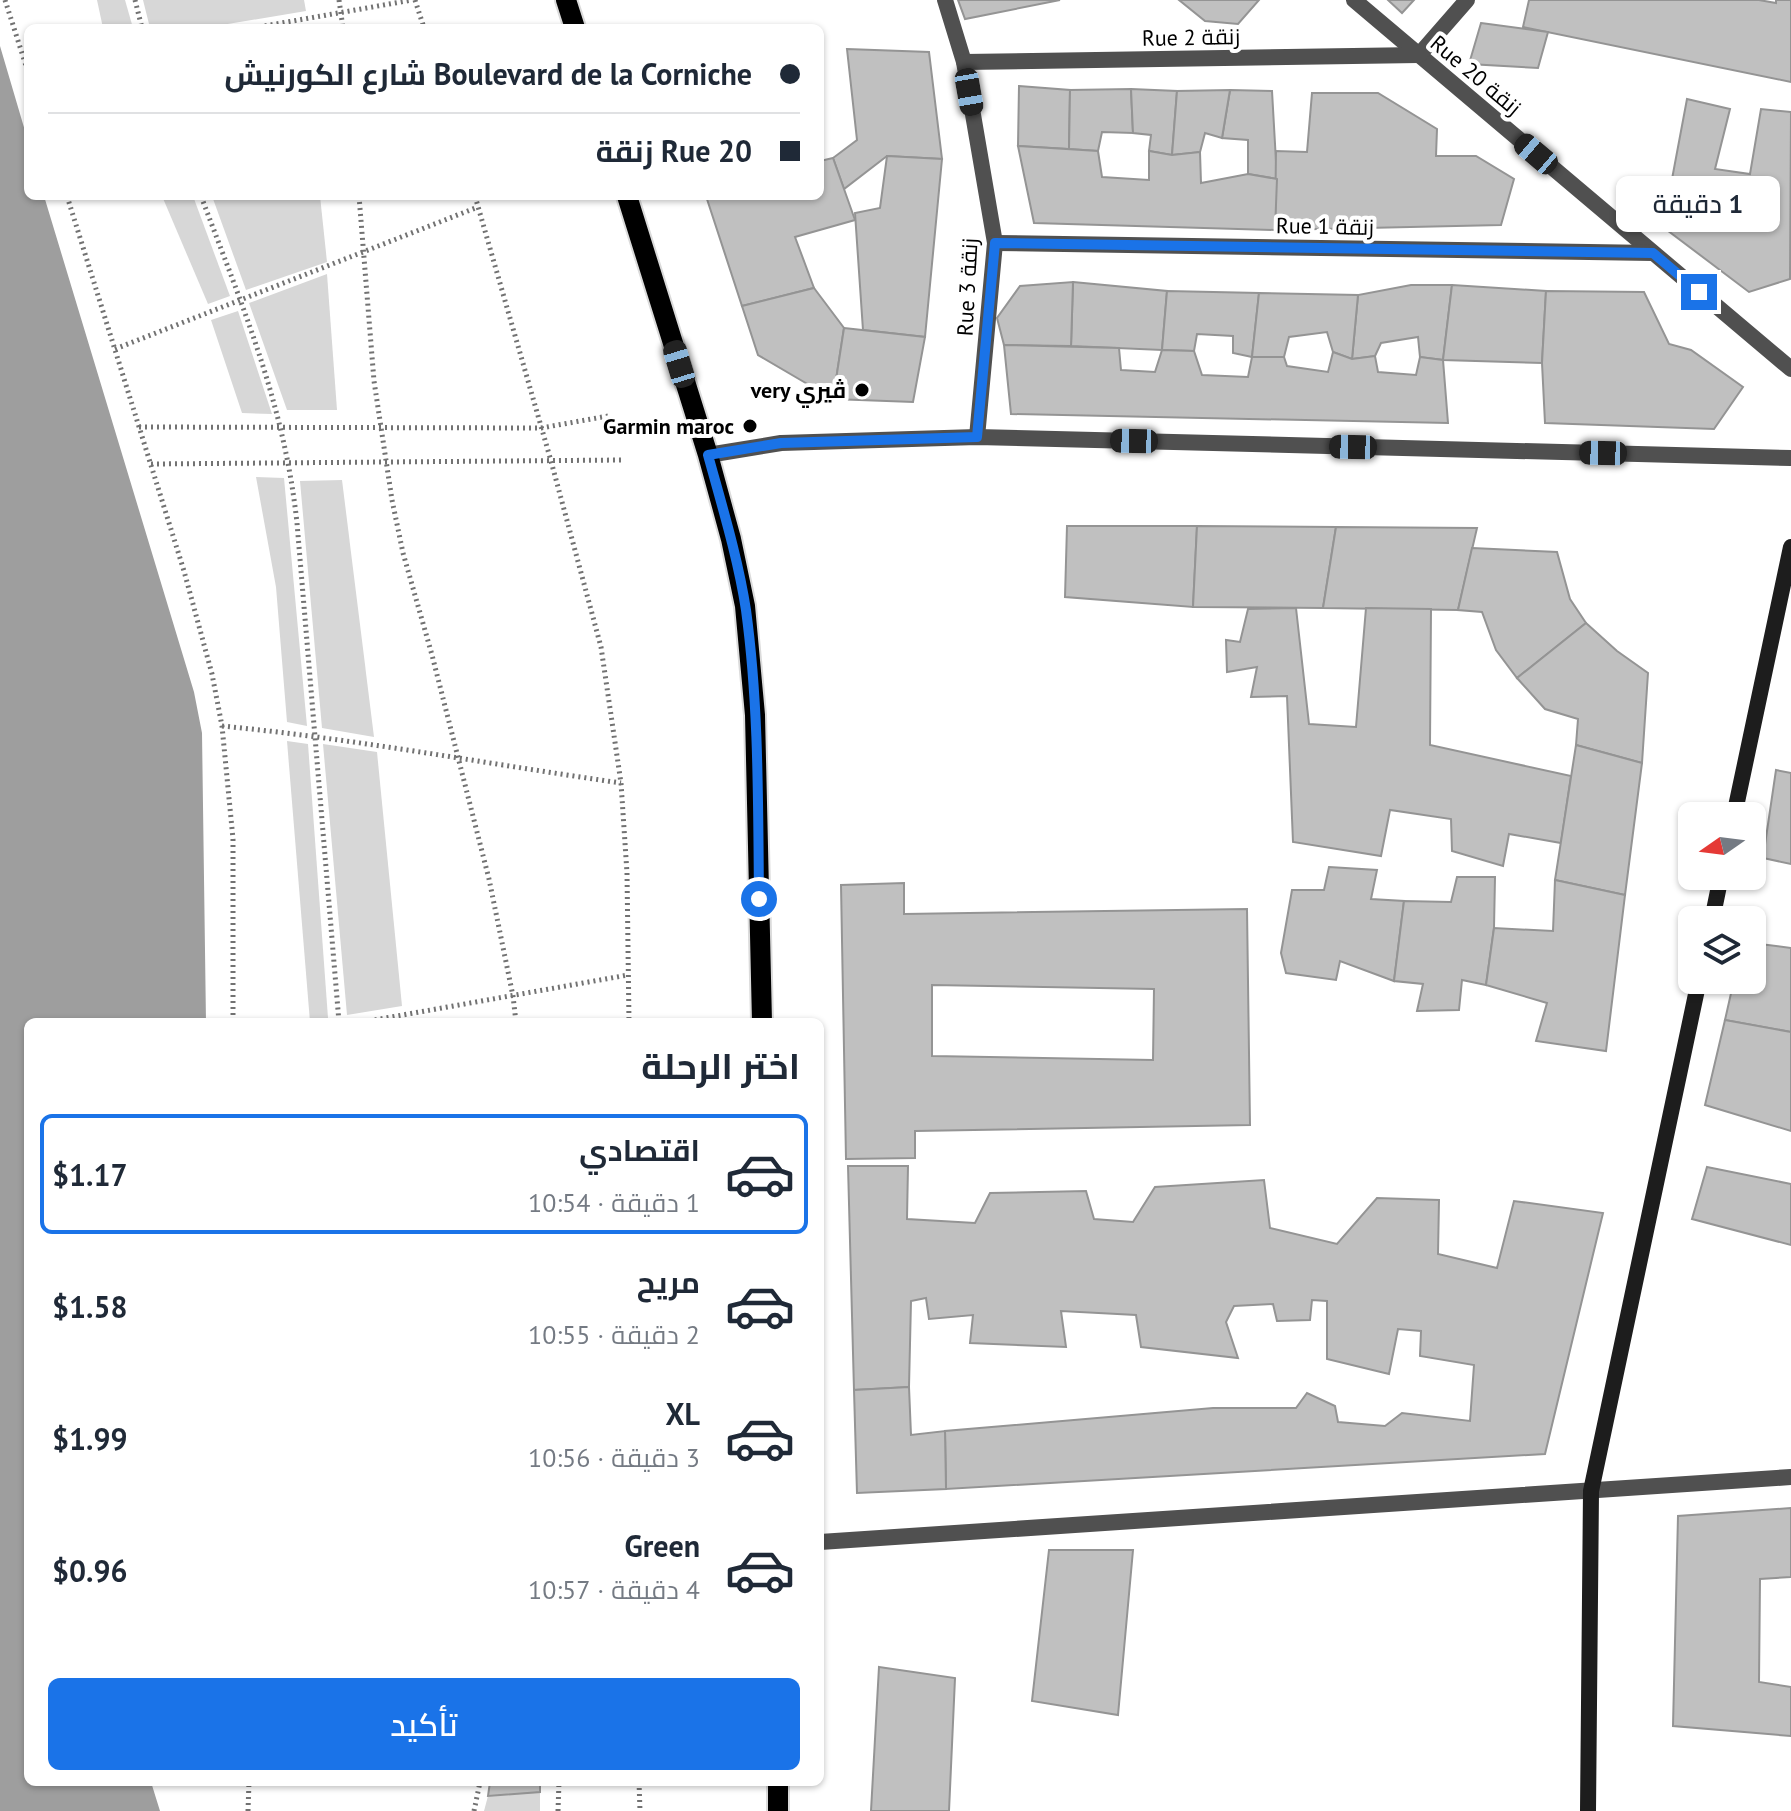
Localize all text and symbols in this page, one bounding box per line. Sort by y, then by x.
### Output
street label: Rue 2 زنقة [1142,22,1240,52]
street label: Rue 20 زنقة [1425,29,1527,121]
text: Boulevard de la Corniche شارع الكورنيش [225,54,752,93]
car [953,66,985,118]
car [1510,129,1562,179]
text: Rue 20 زنقة [596,131,752,170]
callout: 1 دقيقة [1617,176,1781,232]
text: 1 دقيقة [1653,187,1743,220]
street label: Rue 1 زنقة [1276,211,1374,241]
street label: Rue 3 زنقة [950,237,984,337]
route end [1681,274,1717,310]
car [661,338,697,390]
place label: very ڤيري [750,376,846,408]
marker: very ڤيري [853,381,871,399]
place label: Garmin maroc [603,412,734,440]
marker: Garmin maroc [741,417,759,435]
car [1110,429,1158,453]
car [1329,435,1377,459]
car [1579,441,1627,465]
north arrow [1678,802,1766,890]
map controls [1678,802,1766,994]
route start [741,881,777,917]
button: layers [1678,906,1766,994]
text: اختر الرحلة [641,1042,800,1089]
text: اقتصادي [579,1130,700,1169]
icon: car [724,1138,796,1210]
text: $1.17 [52,1155,127,1194]
text: 1 دقيقة · 10:54 [528,1186,700,1219]
text: مريح [637,1262,700,1301]
icon: car [724,1270,796,1342]
text: $1.58 [52,1287,127,1326]
text: 2 دقيقة · 10:55 [528,1318,700,1351]
text: XL [666,1394,700,1433]
icon: car [724,1402,796,1474]
text: $1.99 [52,1419,127,1458]
text: 3 دقيقة · 10:56 [528,1441,700,1474]
text: Green [625,1526,700,1565]
icon: car [724,1534,796,1606]
text: $0.96 [52,1551,127,1590]
text: 4 دقيقة · 10:57 [528,1573,700,1606]
button: تأكيد [48,1678,800,1770]

